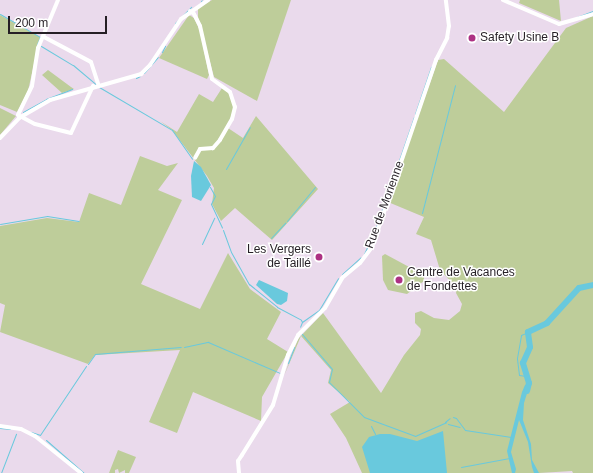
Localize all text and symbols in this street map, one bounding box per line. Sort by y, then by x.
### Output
scale bar [10,8,109,34]
text: 200 m [15,16,48,30]
place label: Safety Usine B [480,31,559,45]
marker: Safety Usine B [467,33,477,43]
street label: Rue de Morienne [362,159,408,251]
place label: Les Vergers de Taillé [247,243,311,271]
marker: Les Vergers de Taillé [314,252,324,262]
place label: Centre de Vacances de Fondettes [407,266,515,294]
marker: Centre de Vacances de Fondettes [394,275,404,285]

